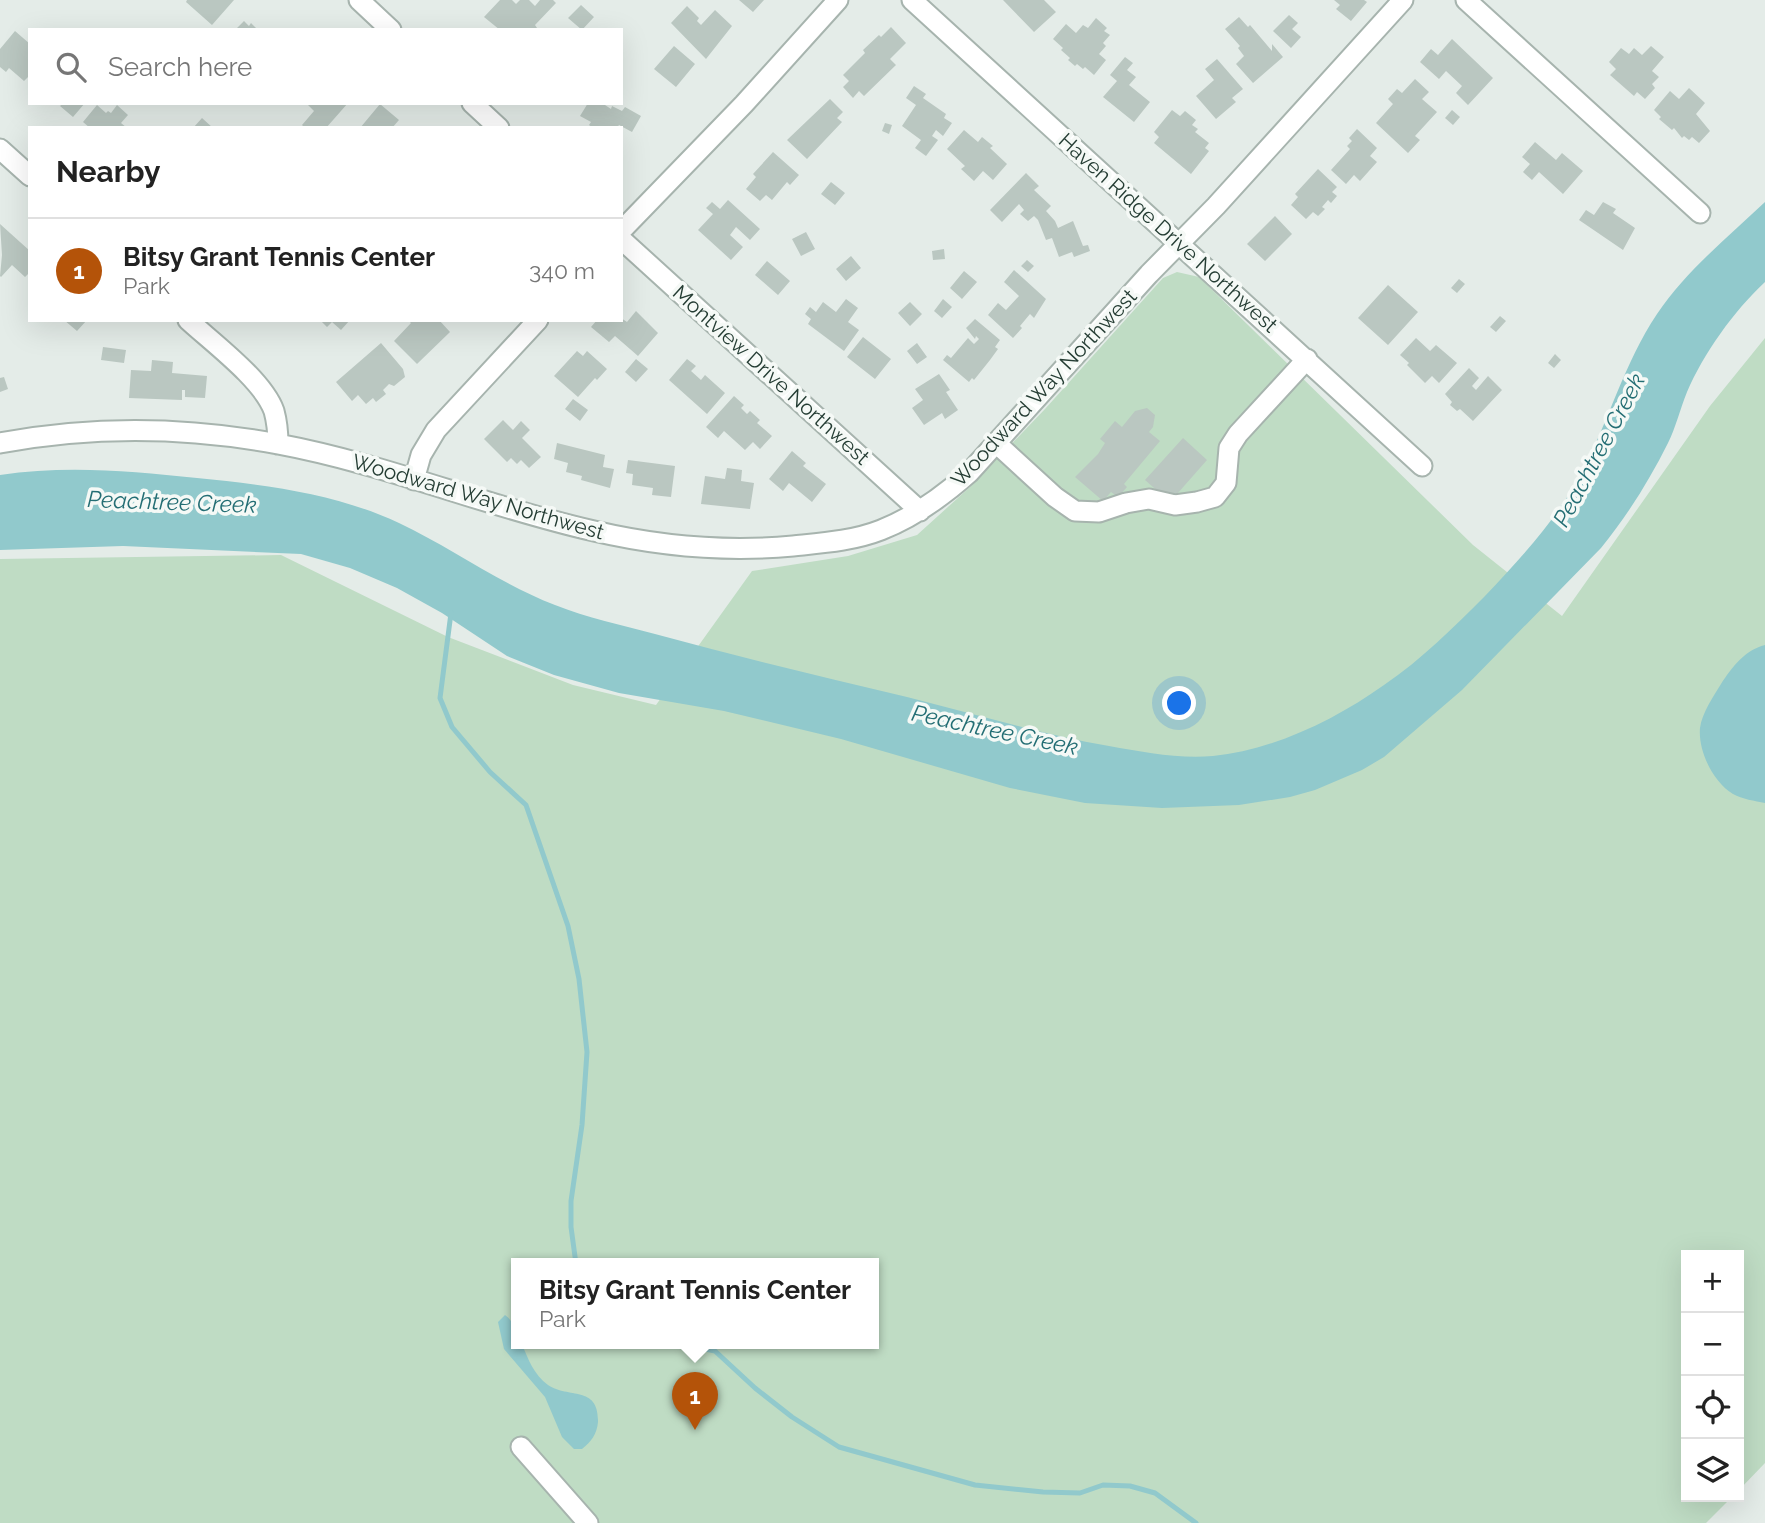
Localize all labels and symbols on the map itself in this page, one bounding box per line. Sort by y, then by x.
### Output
street label: Haven Ridge Drive Northwest [1054,128,1283,338]
street label: Montview Drive Northwest [668,280,875,470]
street label: Woodward Way Northwest [946,284,1142,492]
water label: Peachtree Creek [1547,369,1650,531]
street label: Woodward Way Northwest [349,449,607,544]
water label: Peachtree Creek [87,485,257,518]
your location [1162,686,1196,720]
water label: Peachtree Creek [909,699,1081,760]
pin: 1 [672,1372,718,1430]

